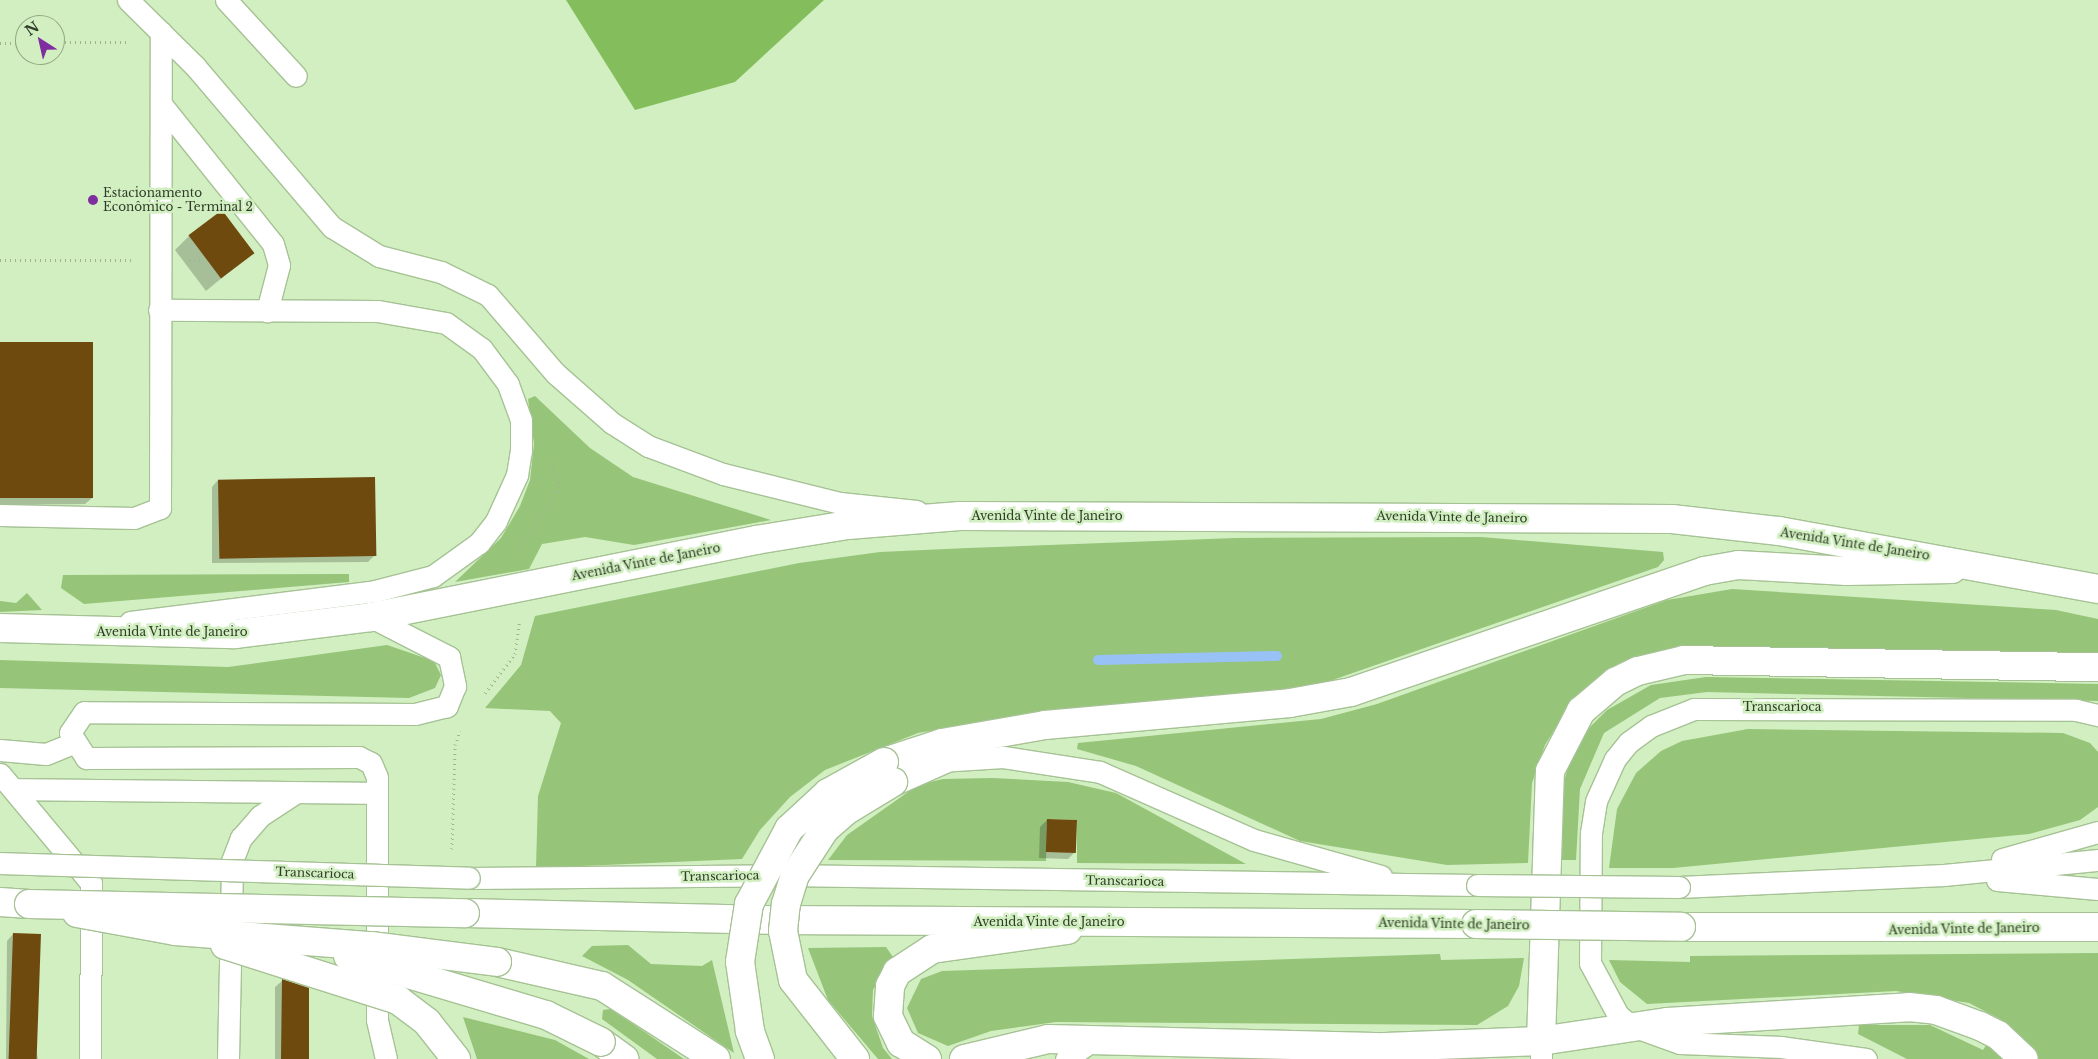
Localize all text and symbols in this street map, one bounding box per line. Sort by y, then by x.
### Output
north arrow [15,15,65,65]
text: N [21,17,43,40]
place label: Estacionamento Econômico - Terminal 2 [103,186,253,214]
marker: Estacionamento Econômico - Terminal 2 [87,194,99,206]
street label: Avenida Vinte de Janeiro [1376,508,1528,526]
street label: Avenida Vinte de Janeiro [971,509,1123,523]
street label: Avenida Vinte de Janeiro [1779,525,1931,563]
street label: Avenida Vinte de Janeiro [570,540,722,584]
street label: Avenida Vinte de Janeiro [96,625,248,639]
street label: Transcarioca [1743,700,1821,714]
street label: Transcarioca [275,864,355,882]
street label: Transcarioca [681,868,759,884]
street label: Transcarioca [1086,873,1164,889]
street label: Avenida Vinte de Janeiro [973,915,1125,929]
street label: Avenida Vinte de Janeiro [1378,915,1530,933]
street label: Avenida Vinte de Janeiro [1888,920,2040,938]

